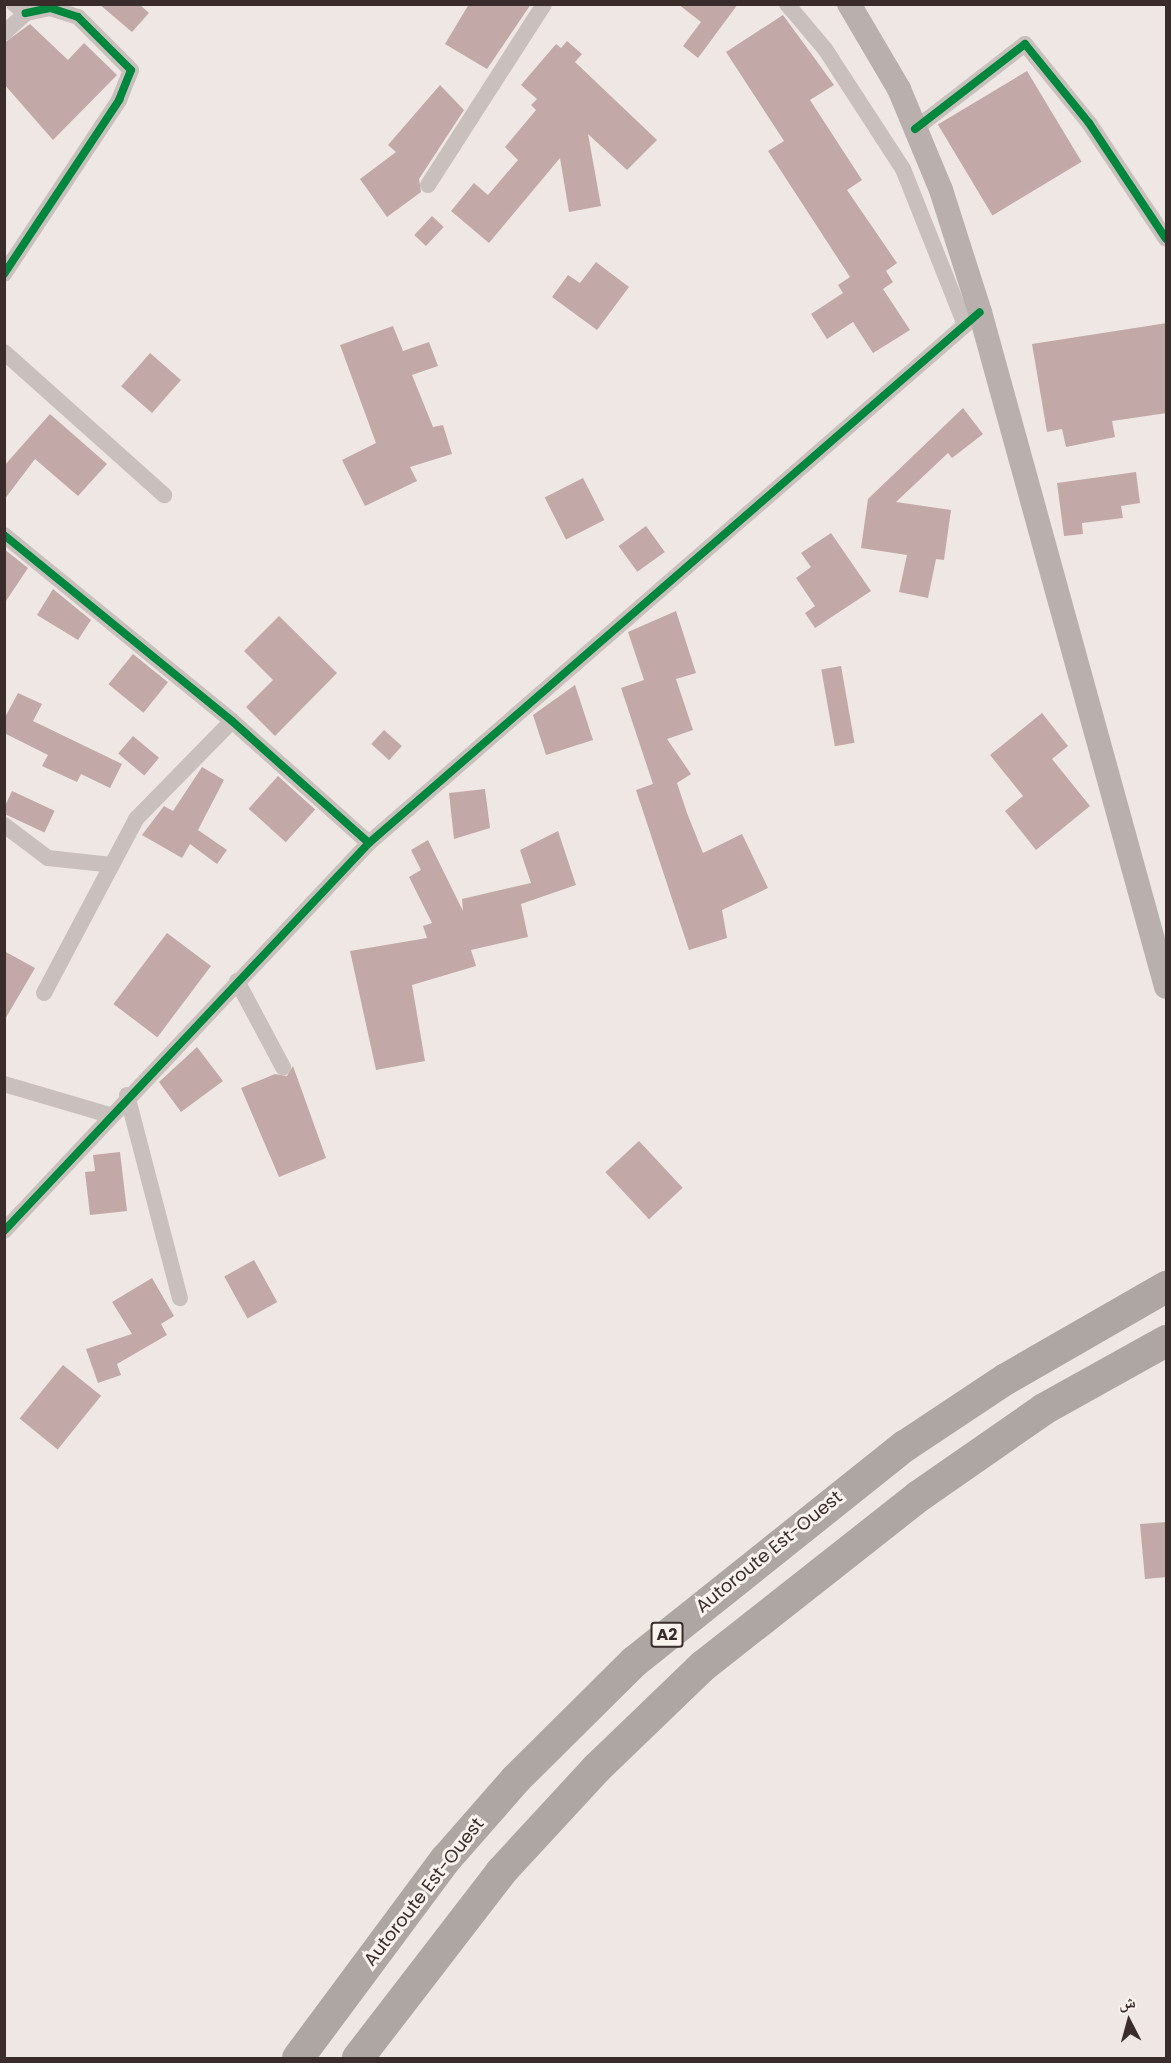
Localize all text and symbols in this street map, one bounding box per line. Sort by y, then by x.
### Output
street label: Autoroute Est-Ouest [692,1486,846,1618]
road number: A2 [650,1622,684,1648]
street label: Autoroute Est-Ouest [360,1814,488,1970]
text: ش [1117,1990,1137,2015]
north arrow [1099,1991,1159,2051]

